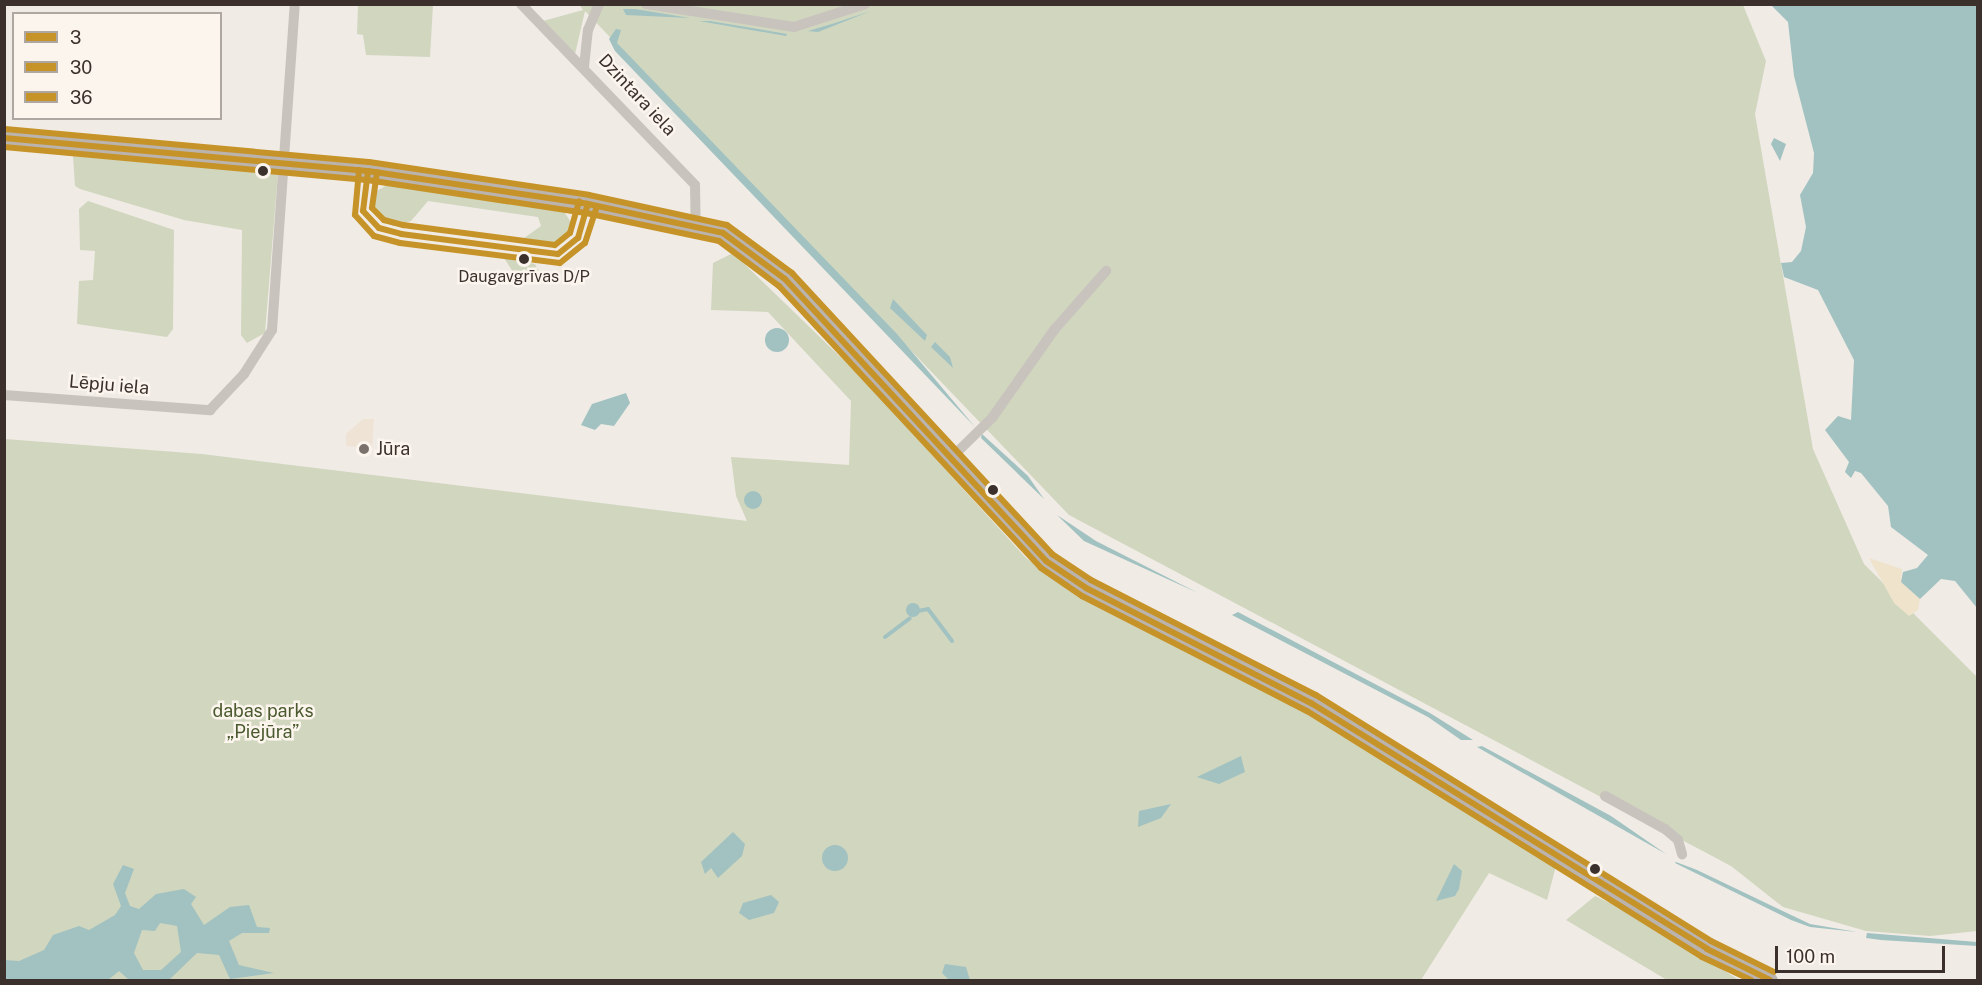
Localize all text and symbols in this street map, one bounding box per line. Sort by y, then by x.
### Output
legend [12,12,222,120]
text: 3 [70,27,81,48]
street label: Dzintara iela [594,50,680,140]
text: 30 [70,57,92,78]
text: 36 [70,87,92,108]
unlabelled marker [257,165,269,177]
marker: Daugavgrīvas D/P [518,253,530,265]
place label: Daugavgrīvas D/P [458,267,590,287]
street label: Lēpju iela [68,371,150,399]
place label: Jūra [376,438,410,460]
marker: Jūra [357,442,371,456]
unlabelled marker [987,484,999,496]
park label: dabas parks „Piejūra” [212,701,314,744]
unlabelled marker [1589,863,1601,875]
scale bar [1778,934,1948,972]
text: 100 m [1786,946,1835,967]

